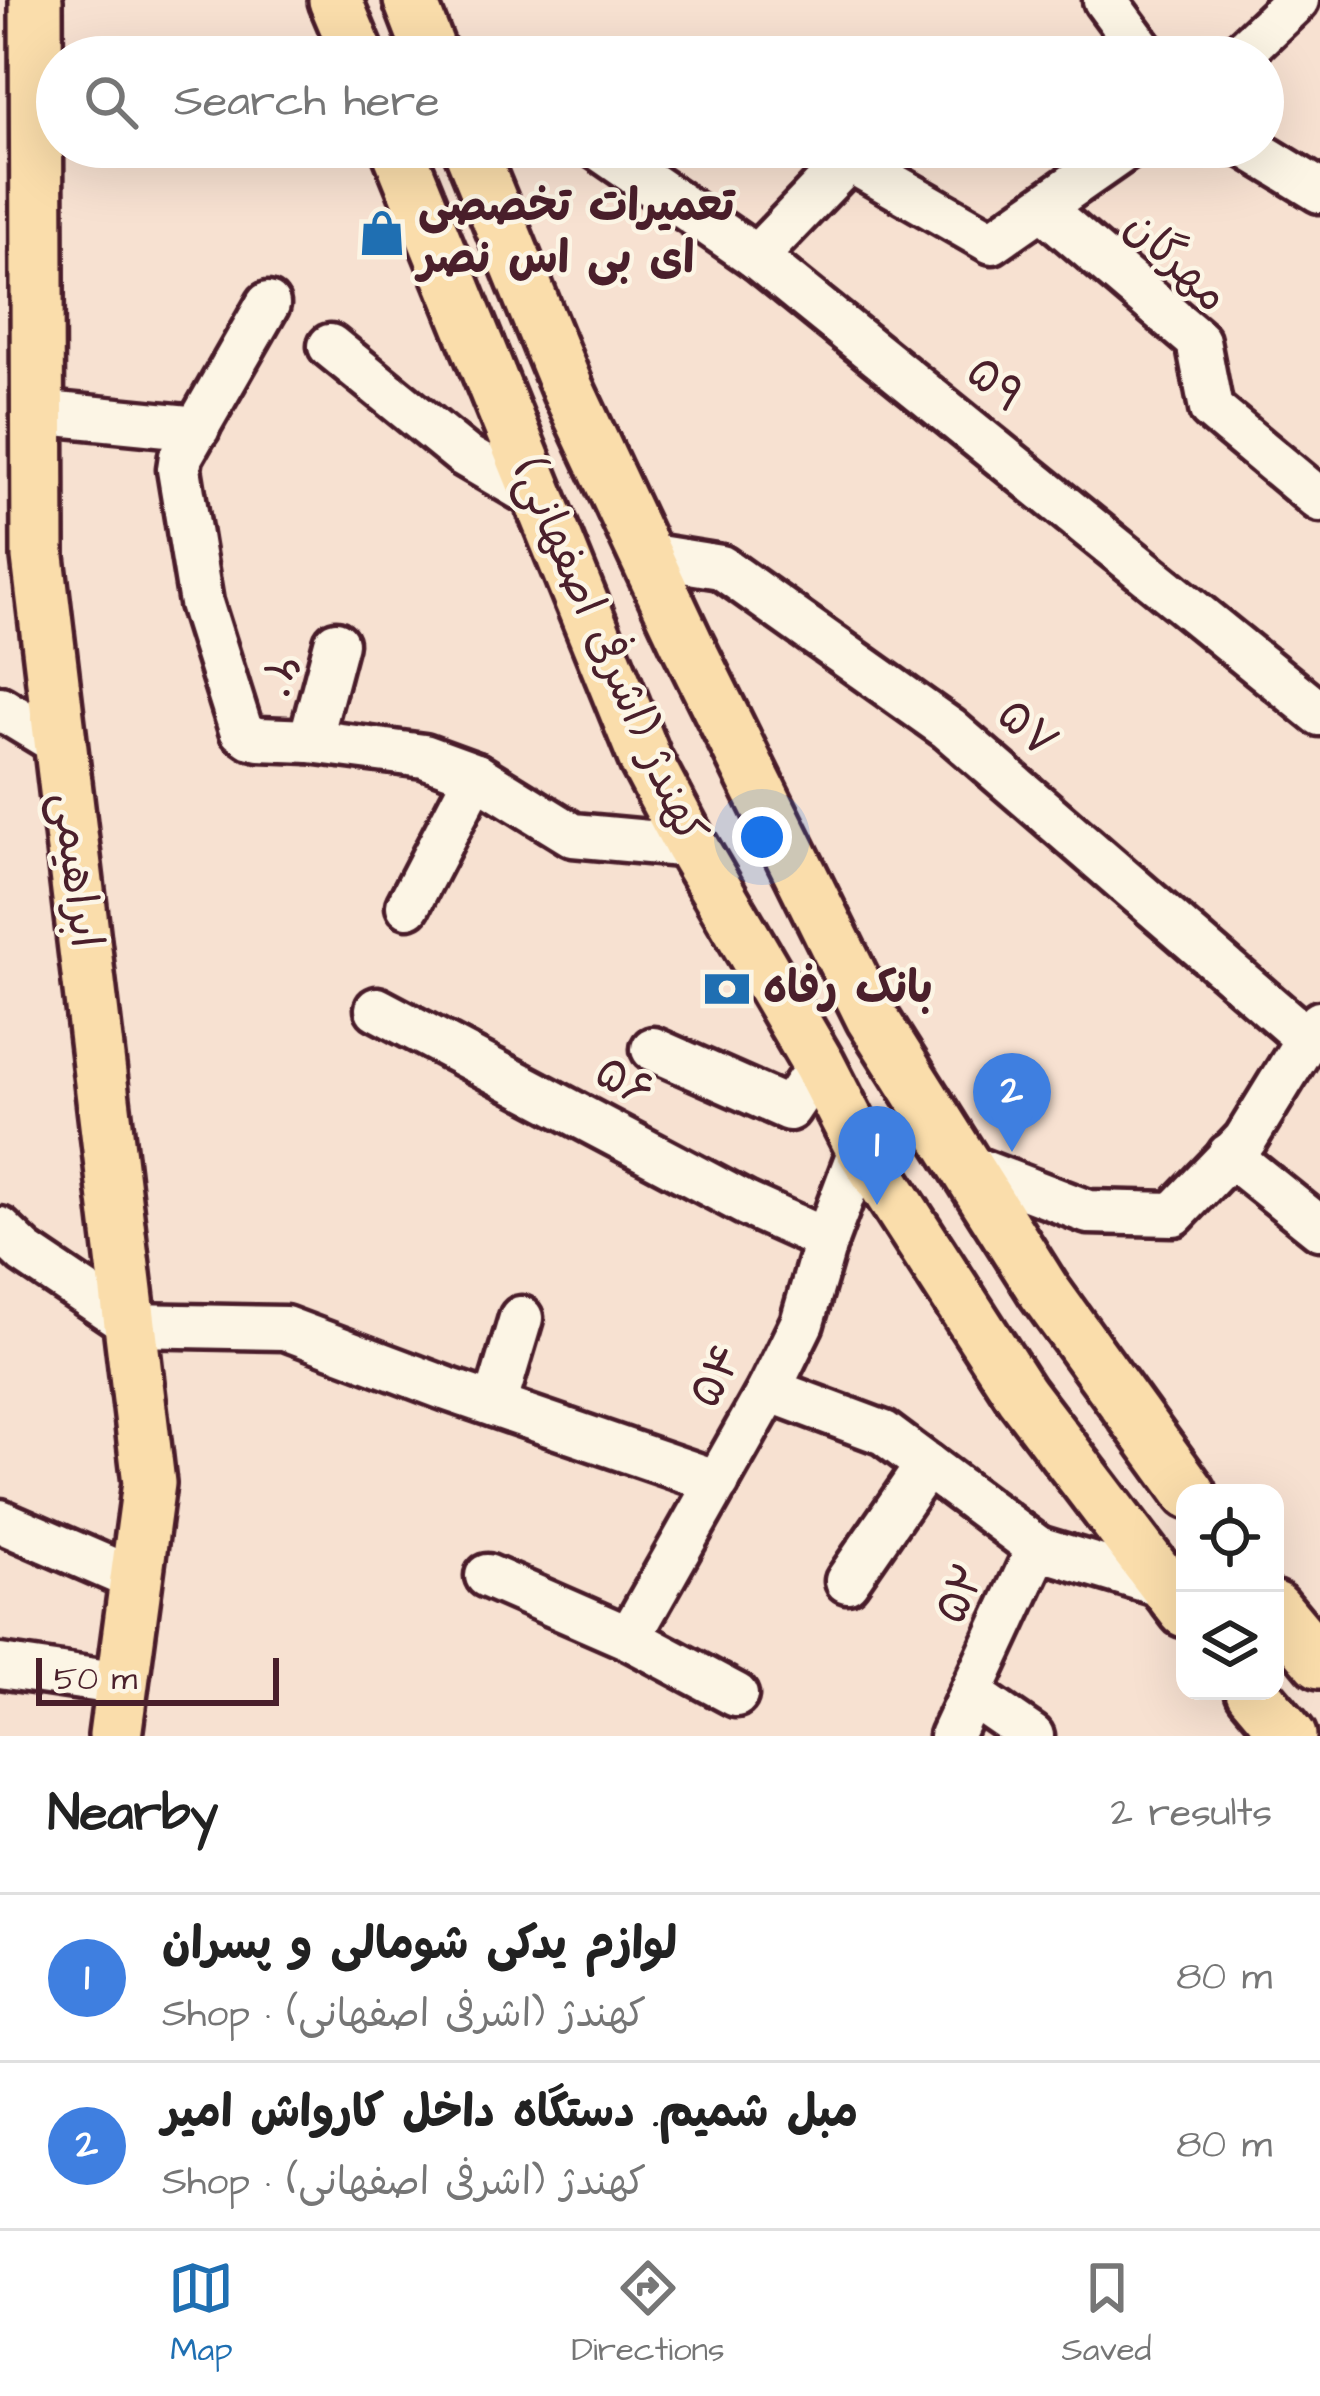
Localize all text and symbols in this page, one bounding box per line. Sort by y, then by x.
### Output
search box [36,36,1284,168]
icon: search [78,69,144,135]
text: Search here [174,71,440,133]
place label: تعمیرات تخصصی ای بی اس نصر [414,176,737,290]
street label: مهرگان [1110,197,1242,327]
shop icon: تعمیرات تخصصی ای بی اس نصر [357,208,407,258]
street label: ۵۹ [952,342,1038,428]
street label: کهندژ (اشرفی اصفهانی) [495,450,721,854]
street label: ۶۰ [247,647,321,711]
street label: ۵۷ [983,685,1071,773]
street label: ابراهیمی [36,789,116,951]
your location [732,807,792,867]
place label: بانک رفاه [763,958,933,1020]
bank icon: بانک رفاه [702,964,752,1014]
street label: ۵۶ [584,1042,664,1124]
pin: 2 [973,1053,1051,1152]
pin: 1 [838,1106,916,1205]
street label: ۵۴ [674,1333,760,1419]
map controls [1176,1484,1284,1700]
button: locate [1176,1484,1284,1592]
street label: ۵۲ [920,1554,1002,1634]
button: layers [1176,1592,1284,1700]
scale bar [36,1652,279,1705]
text: 50 m [54,1656,137,1702]
text: Nearby [48,1779,218,1850]
text: 2 results [1111,1787,1272,1841]
text: لوازم یدکی شومالی و پسران [162,1914,677,1976]
text: 1 [85,1951,90,2005]
text: 80 m [1176,1951,1272,2005]
text: Shop · کهندژ (اشرفی اصفهانی) [162,1988,646,2042]
text: مبل شمیم. دستگاه داخل کارواش امیر [162,2082,858,2144]
text: 2 [76,2119,98,2173]
text: 80 m [1176,2119,1272,2173]
text: Shop · کهندژ (اشرفی اصفهانی) [162,2156,646,2210]
tab: Map [168,2255,234,2373]
tab: Directions [571,2255,725,2373]
tab: Saved [1062,2255,1152,2373]

